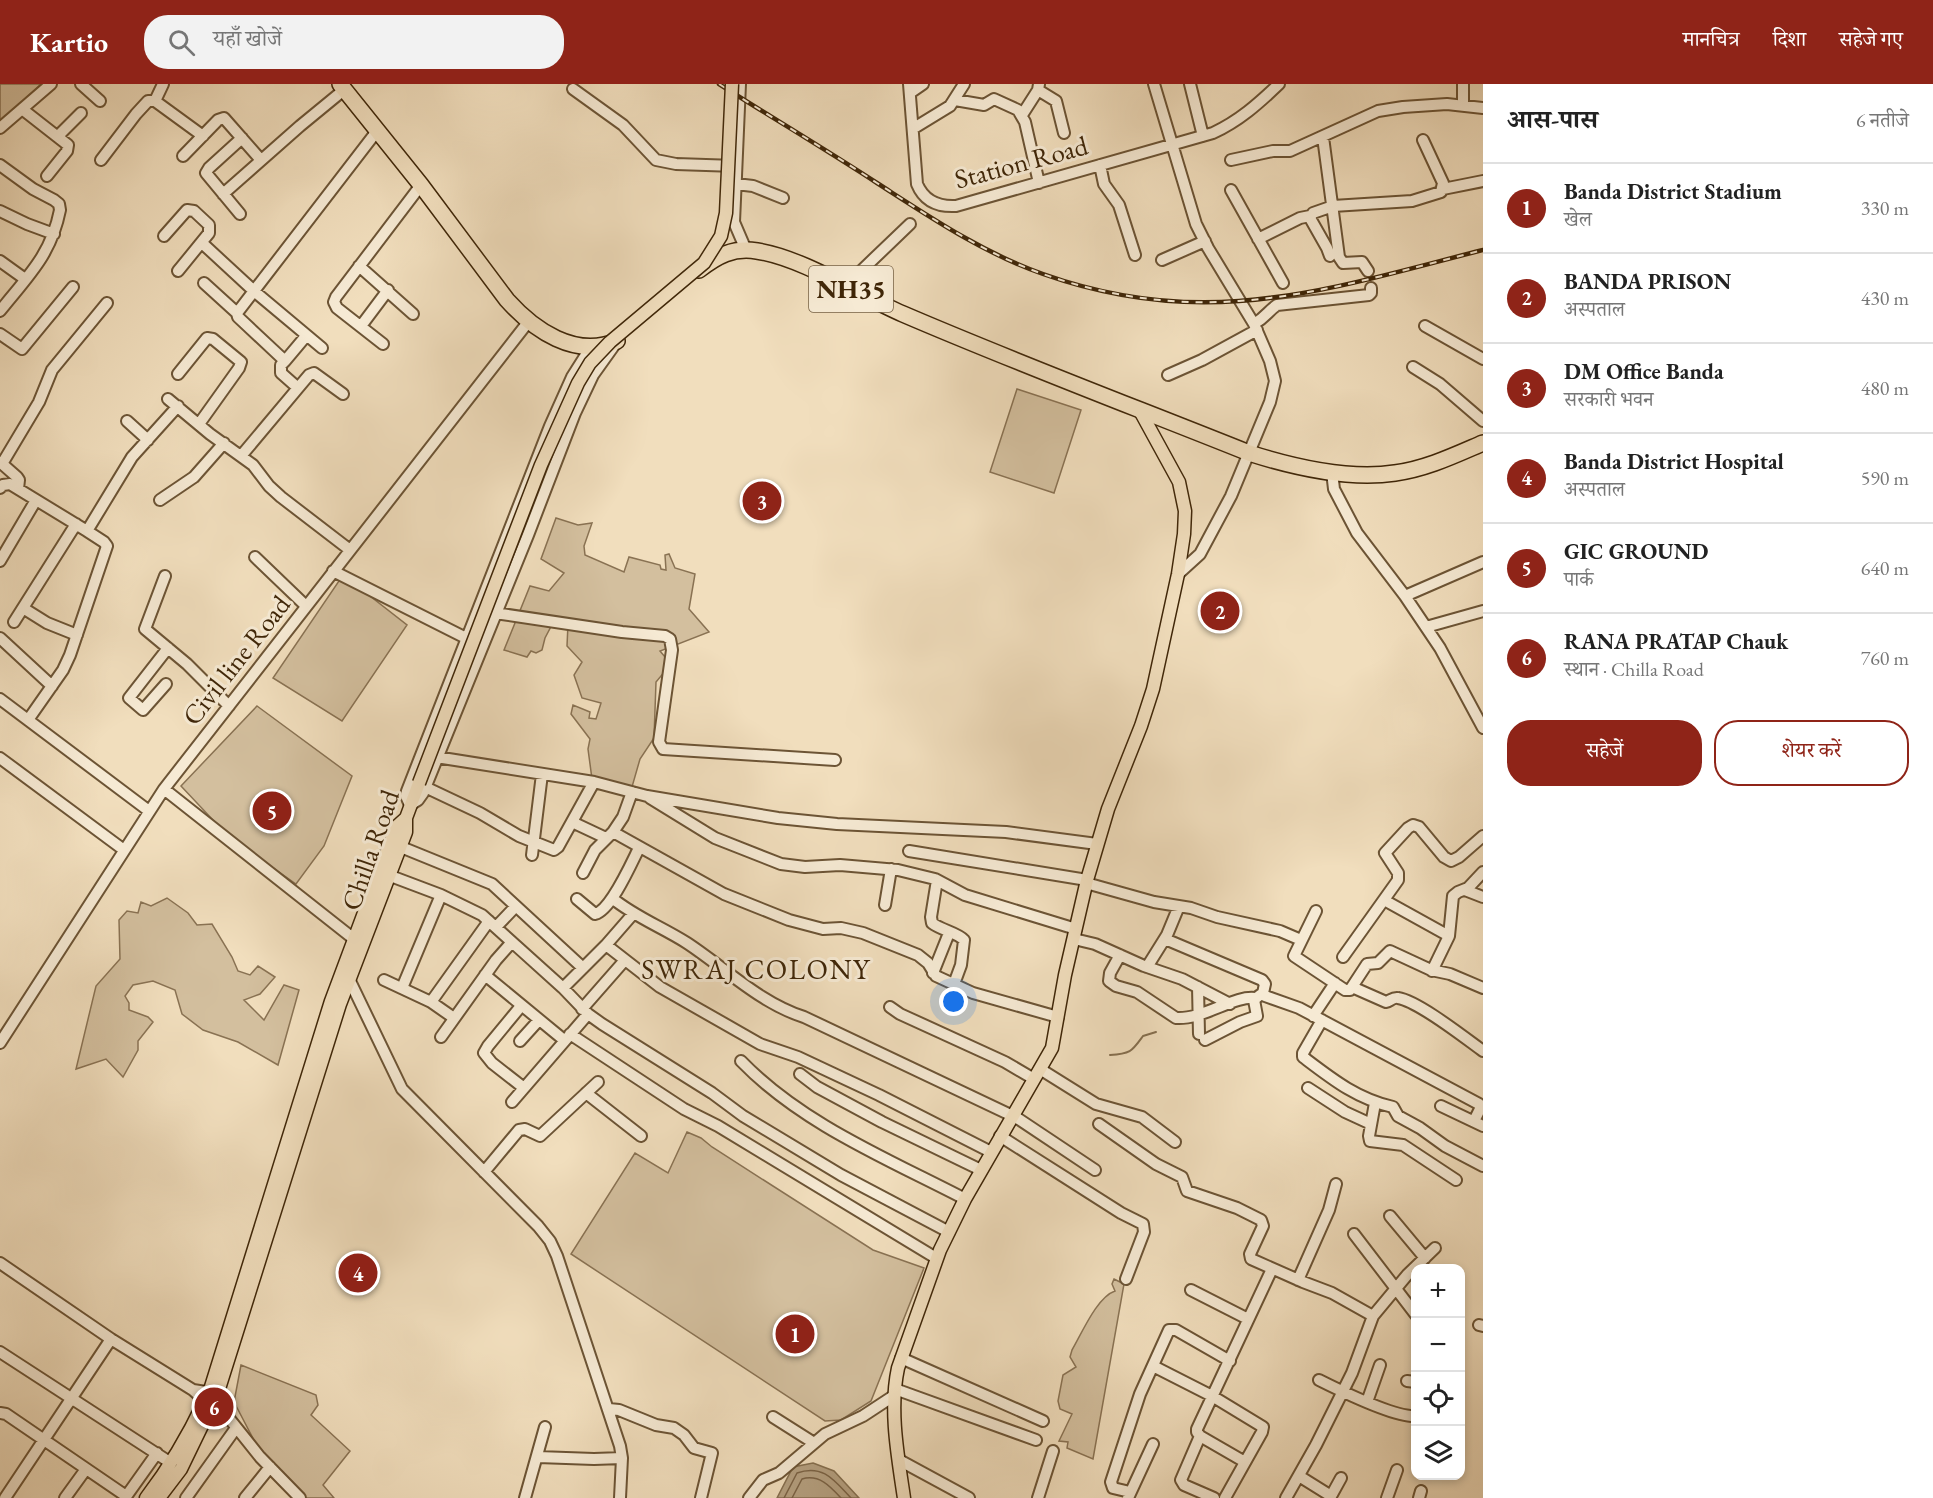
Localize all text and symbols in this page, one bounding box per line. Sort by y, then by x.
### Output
search box [144,15,564,69]
text: Kartio [30,24,108,60]
text: यहाँ खोजें [213,24,282,53]
text: मानचित्र [1683,25,1740,52]
text: दिशा [1773,25,1806,52]
text: सहेजे गए [1839,25,1903,52]
icon: search [165,26,198,59]
text: आस-पास [1507,102,1598,136]
text: 6 नतीजे [1856,107,1909,133]
street label: Station Road [951,127,1092,197]
text: Banda District Stadium [1564,177,1782,206]
text: 1 [1521,195,1532,221]
text: 330 m [1861,195,1909,221]
text: खेल [1564,206,1592,232]
road number: NH35 [809,266,893,312]
text: BANDA PRISON [1564,267,1731,296]
text: 2 [1521,285,1532,311]
text: 430 m [1861,285,1909,311]
text: अस्पताल [1564,296,1625,322]
text: DM Office Banda [1564,357,1724,386]
text: 3 [1521,375,1532,401]
text: 480 m [1861,375,1909,401]
text: सरकारी भवन [1564,386,1653,412]
text: Banda District Hospital [1564,447,1784,476]
text: 4 [1521,465,1532,491]
text: 590 m [1861,465,1909,491]
text: अस्पताल [1564,476,1625,502]
pin: 3 [742,478,782,524]
text: GIC GROUND [1564,537,1708,566]
text: 5 [1521,555,1532,581]
text: 640 m [1861,555,1909,581]
text: पार्क [1564,566,1593,592]
street label: Civil line Road [174,588,298,732]
pin: 2 [1200,588,1240,634]
text: RANA PRATAP Chauk [1564,627,1788,656]
text: 6 [1521,645,1532,671]
text: 760 m [1861,645,1909,671]
text: स्थान · Chilla Road [1564,656,1704,682]
button: सहेजें [1507,720,1702,786]
button: शेयर करें [1714,720,1909,786]
street label: Chilla Road [333,785,407,915]
pin: 5 [252,788,292,834]
district label: SWRAJ COLONY [641,951,871,987]
your location [939,987,968,1016]
pin: 4 [338,1250,378,1296]
map controls [1411,1264,1465,1480]
button: + [1411,1264,1465,1318]
pin: 1 [776,1312,814,1356]
button: − [1411,1318,1465,1372]
button: locate [1411,1372,1465,1426]
pin: 6 [194,1384,234,1430]
button: layers [1411,1426,1465,1480]

